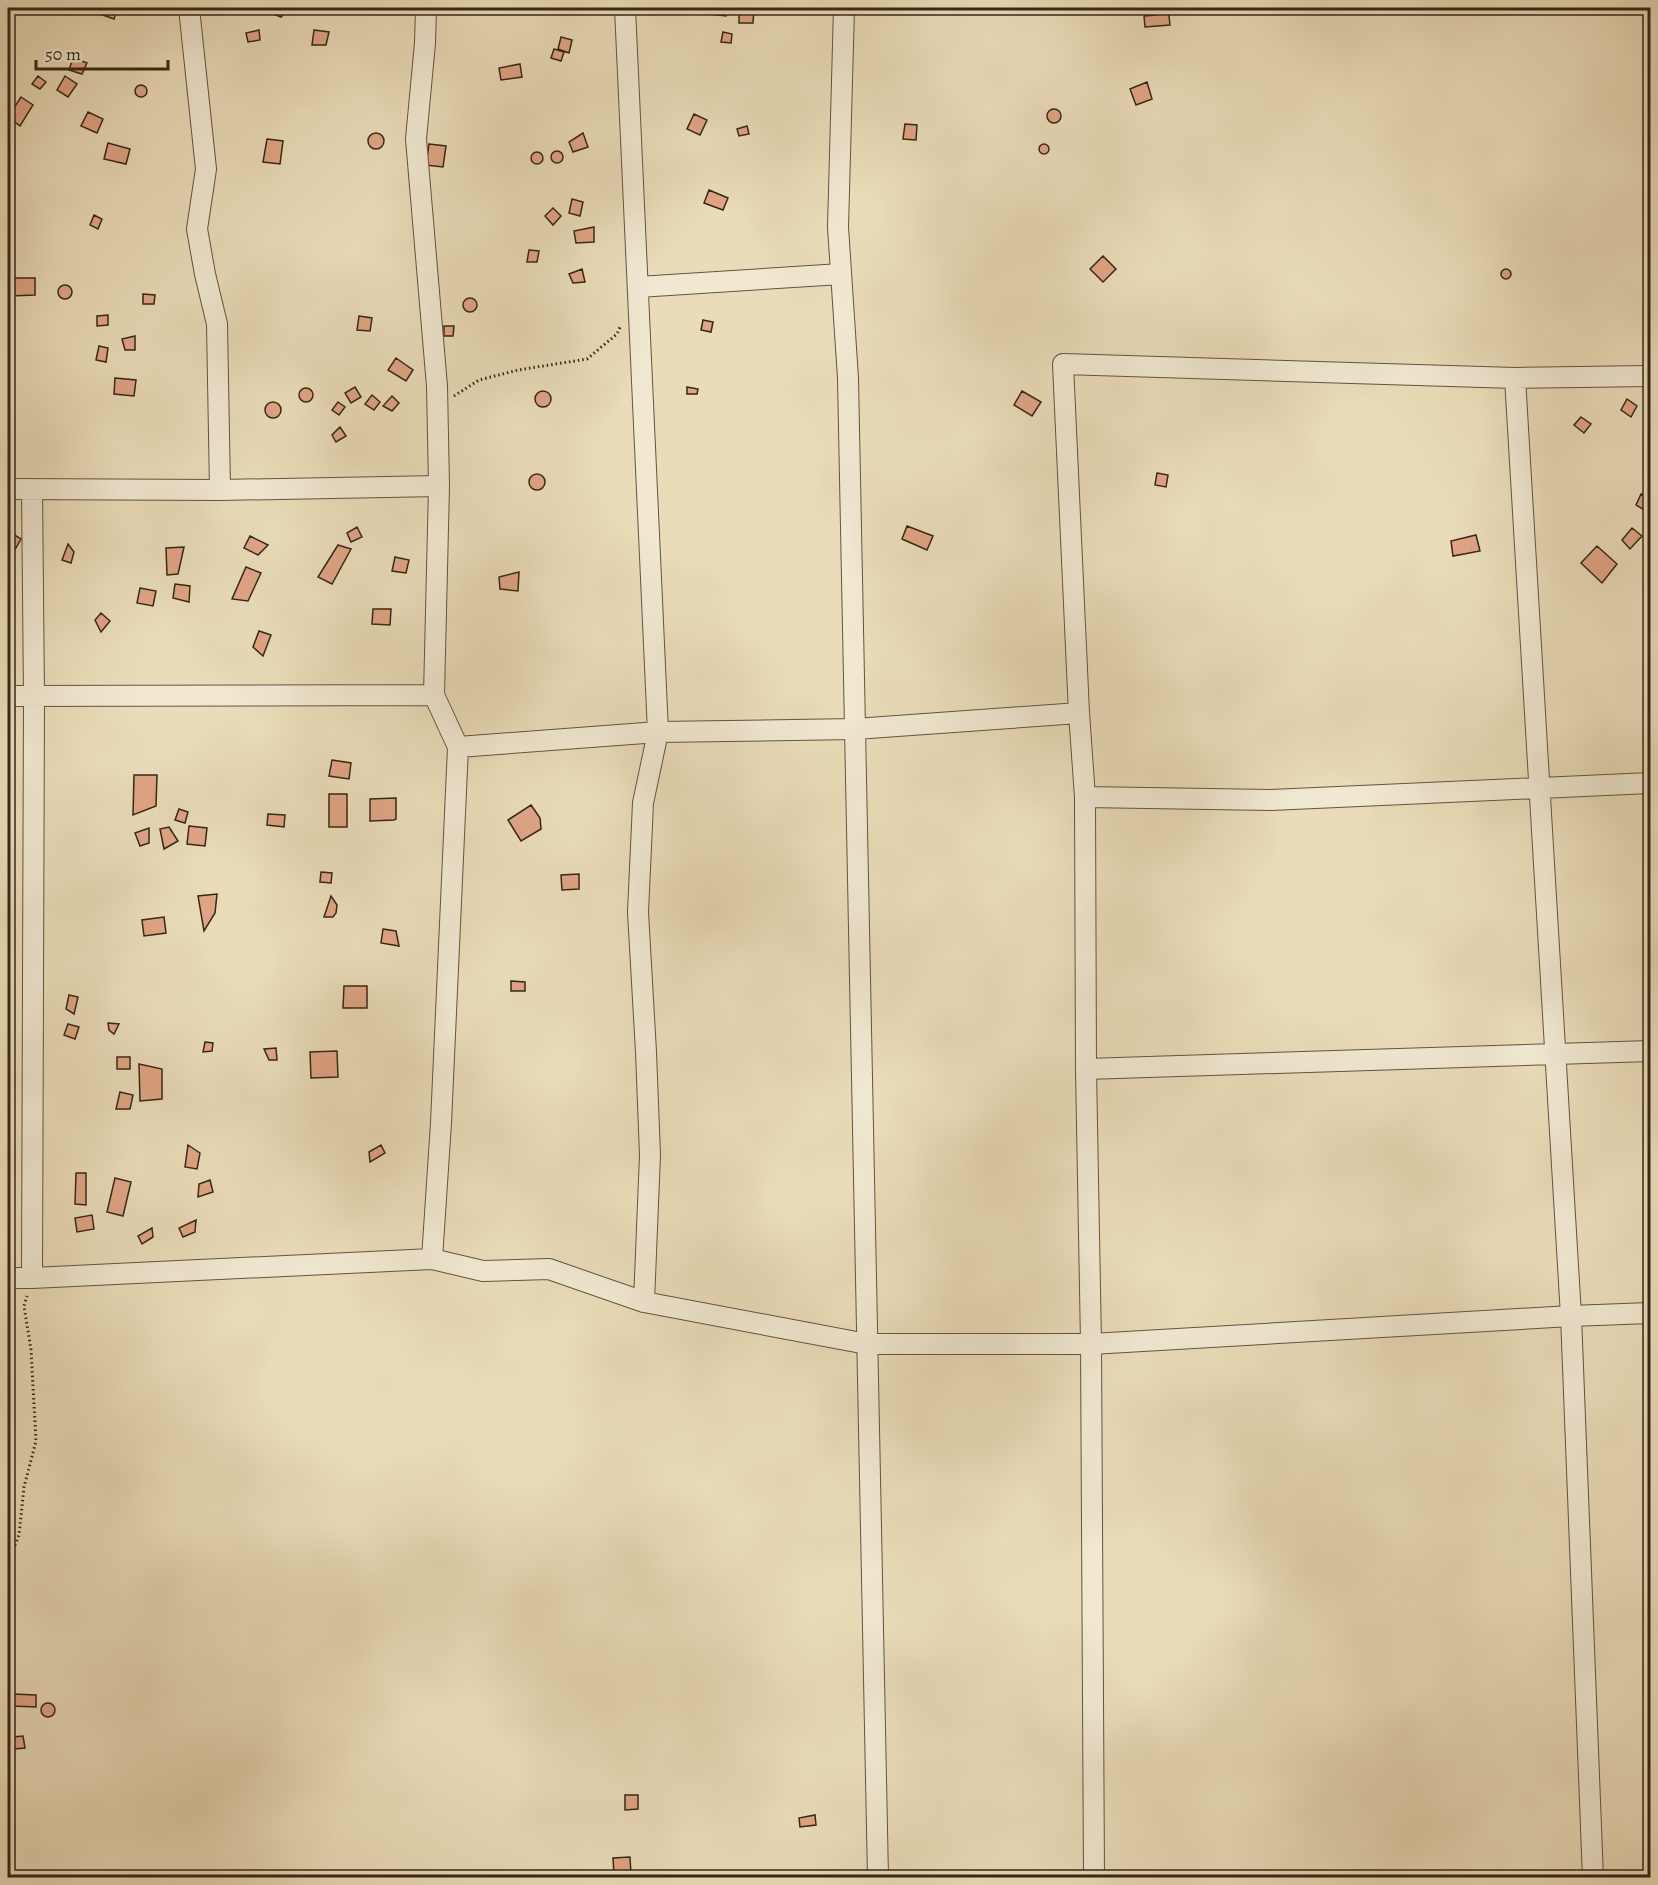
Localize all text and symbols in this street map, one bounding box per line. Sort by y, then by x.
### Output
scale bar [36,33,168,71]
text: 50 m [45,42,81,66]

